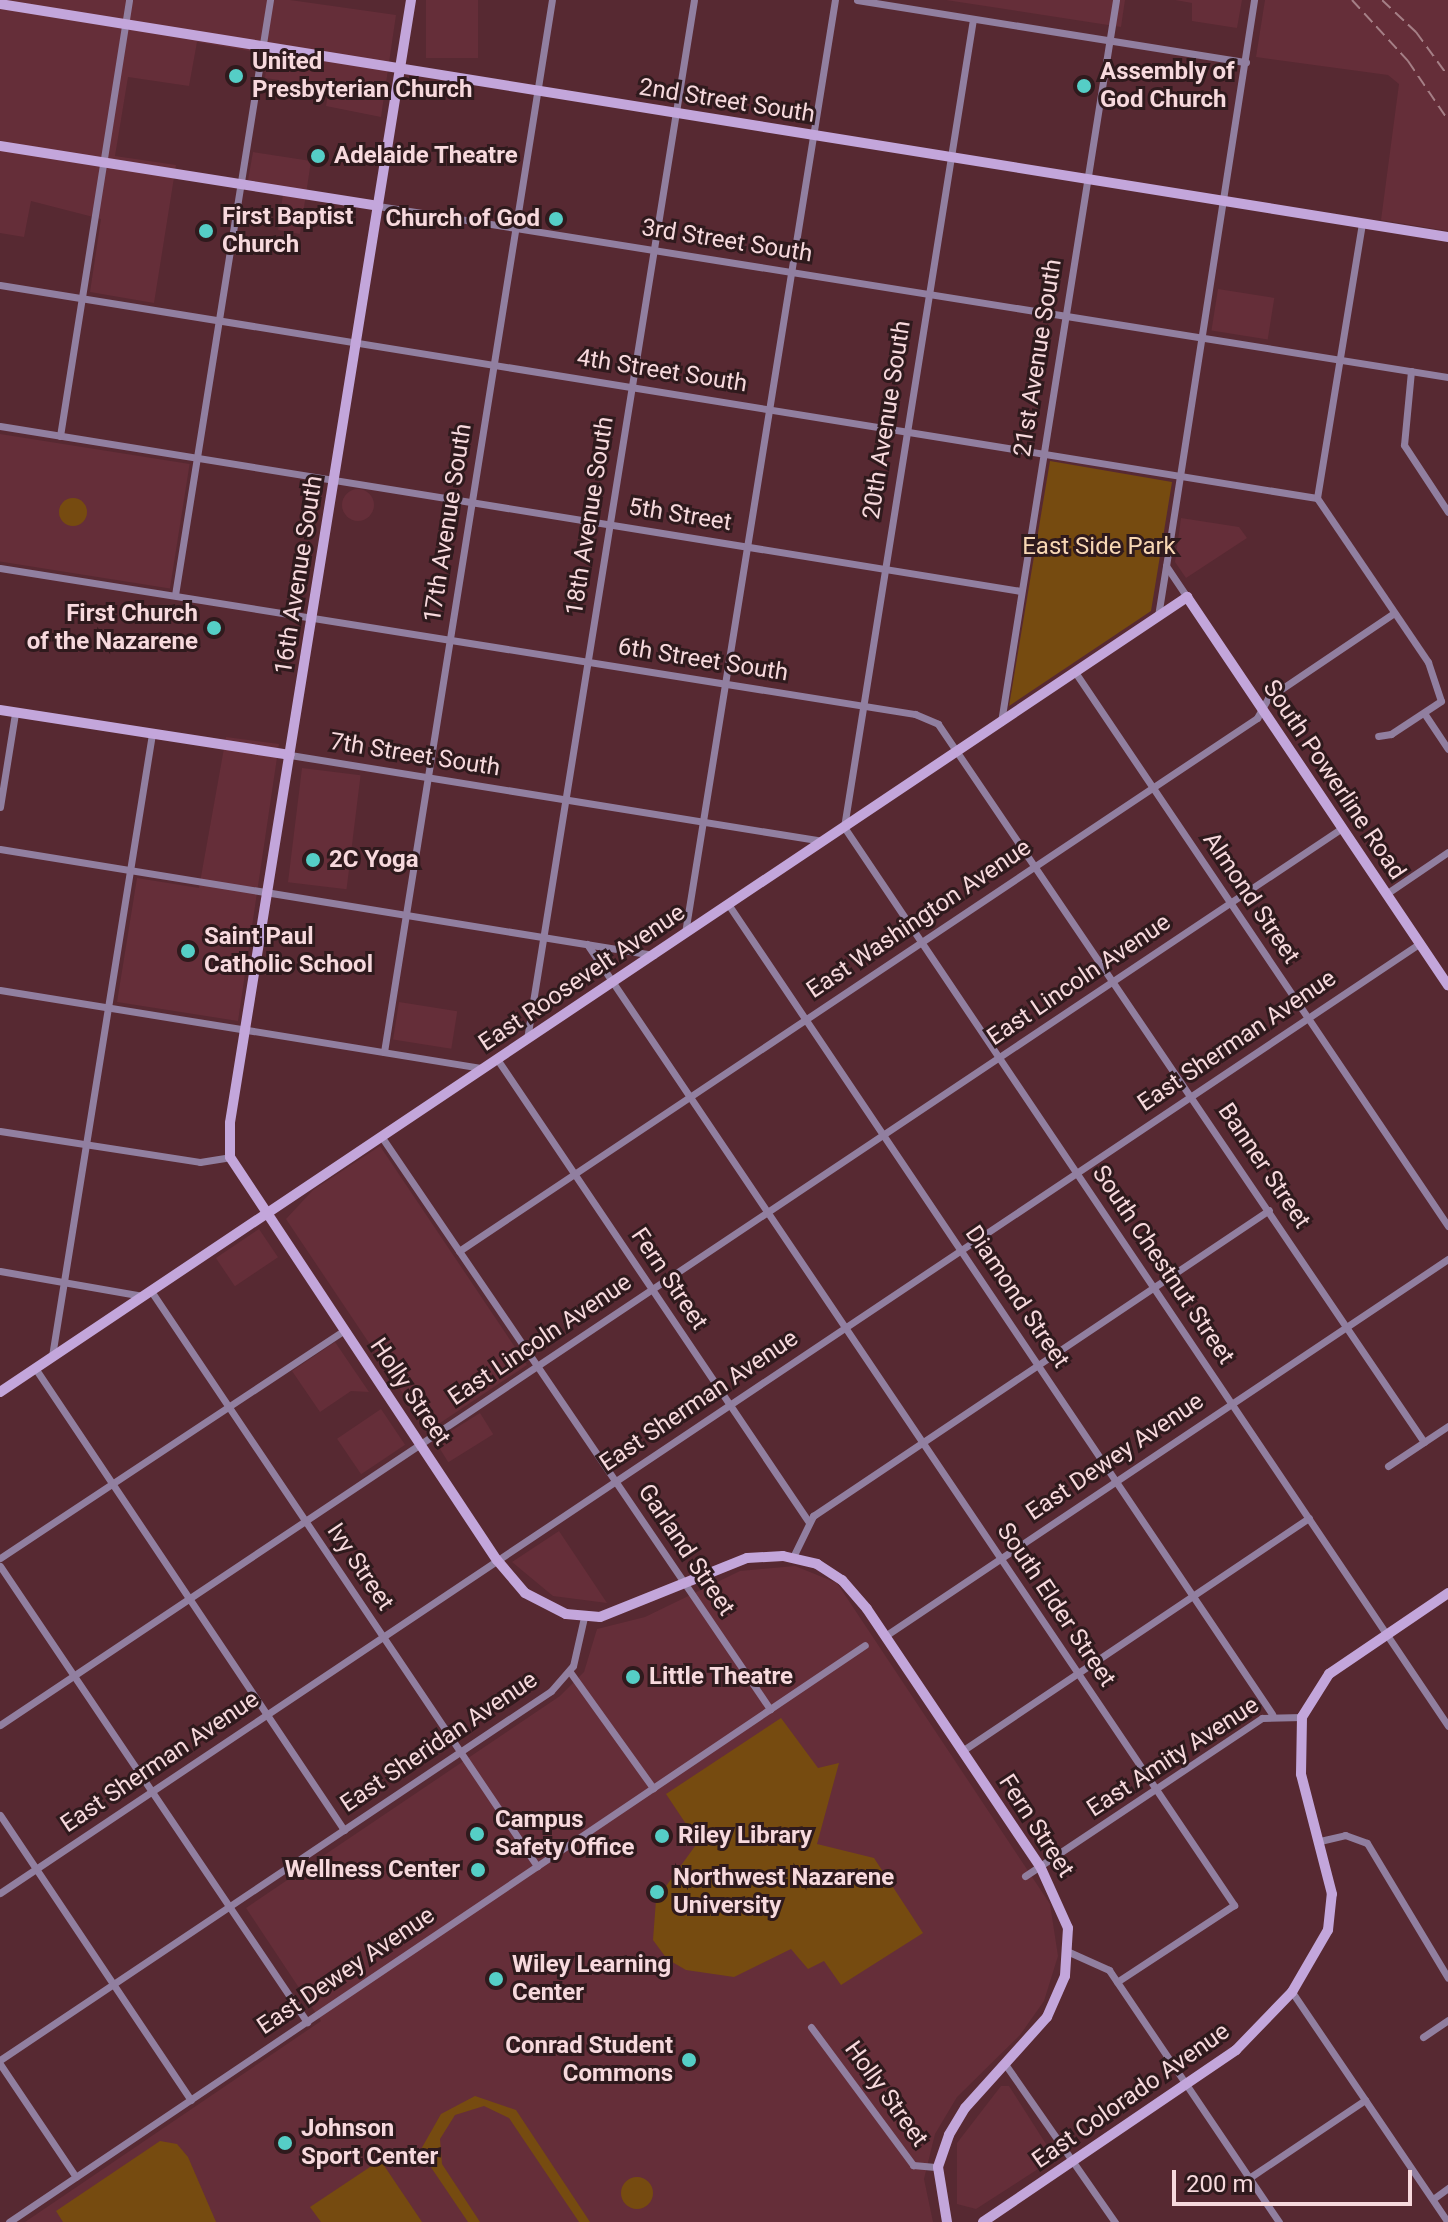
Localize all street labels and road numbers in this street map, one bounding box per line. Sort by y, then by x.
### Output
street label: 2nd Street South [637,73,817,129]
street label: 3rd Street South [640,213,814,269]
street label: 21st Avenue South [1008,257,1068,459]
street label: 20th Avenue South [857,319,917,521]
street label: 4th Street South [575,343,749,399]
street label: 18th Avenue South [560,415,620,617]
street label: 17th Avenue South [418,422,478,624]
street label: 16th Avenue South [269,474,329,676]
street label: 5th Street [626,493,734,537]
street label: 6th Street South [616,632,790,688]
street label: South Powerline Road [1257,675,1411,885]
street label: 7th Street South [328,727,502,783]
street label: Almond Street [1196,827,1306,969]
street label: East Washington Avenue [802,833,1036,1005]
street label: East Roosevelt Avenue [473,898,691,1058]
street label: East Lincoln Avenue [982,908,1176,1052]
street label: East Sherman Avenue [1132,964,1342,1118]
street label: Banner Street [1212,1098,1316,1234]
street label: South Chestnut Street [1086,1160,1240,1370]
street label: Diamond Street [959,1220,1075,1374]
street label: Fern Street [625,1223,713,1335]
street label: East Lincoln Avenue [443,1268,637,1412]
street label: East Sherman Avenue [594,1324,804,1478]
street label: Holly Street [364,1333,456,1451]
street label: East Dewey Avenue [1021,1387,1209,1527]
street label: Garland Street [631,1479,741,1621]
street label: Ivy Street [320,1518,400,1616]
street label: South Elder Street [991,1518,1121,1692]
street label: East Sheridan Avenue [335,1665,543,1819]
street label: East Sherman Avenue [55,1685,265,1839]
street label: East Amity Avenue [1082,1691,1264,1823]
street label: Fern Street [992,1769,1080,1883]
street label: East Dewey Avenue [252,1901,440,2041]
street label: East Colorado Avenue [1027,2017,1235,2175]
street label: Holly Street [838,2036,934,2152]

